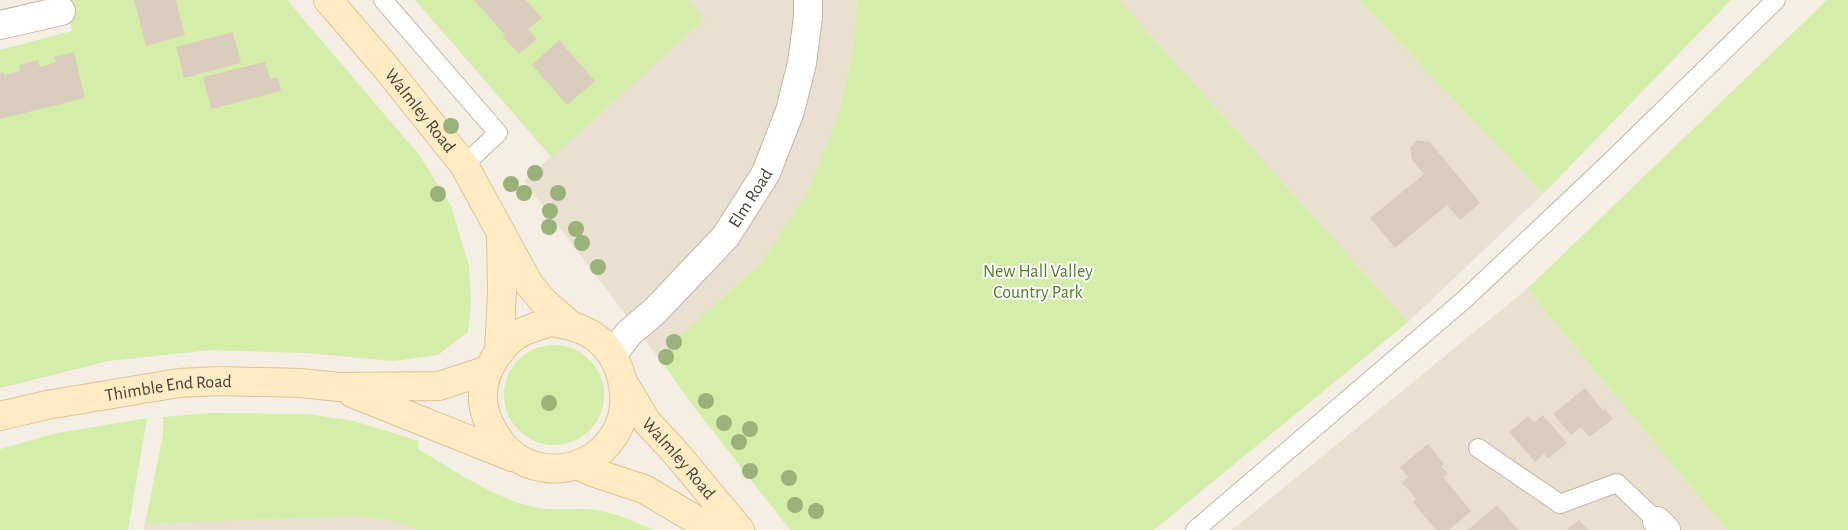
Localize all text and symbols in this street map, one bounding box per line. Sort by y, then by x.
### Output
street label: Walmley Road [381,66,458,156]
street label: Elm Road [726,165,776,231]
park label: New Hall Valley Country Park [983,263,1093,302]
street label: Thimble End Road [104,373,232,405]
street label: Walmley Road [638,415,718,503]

